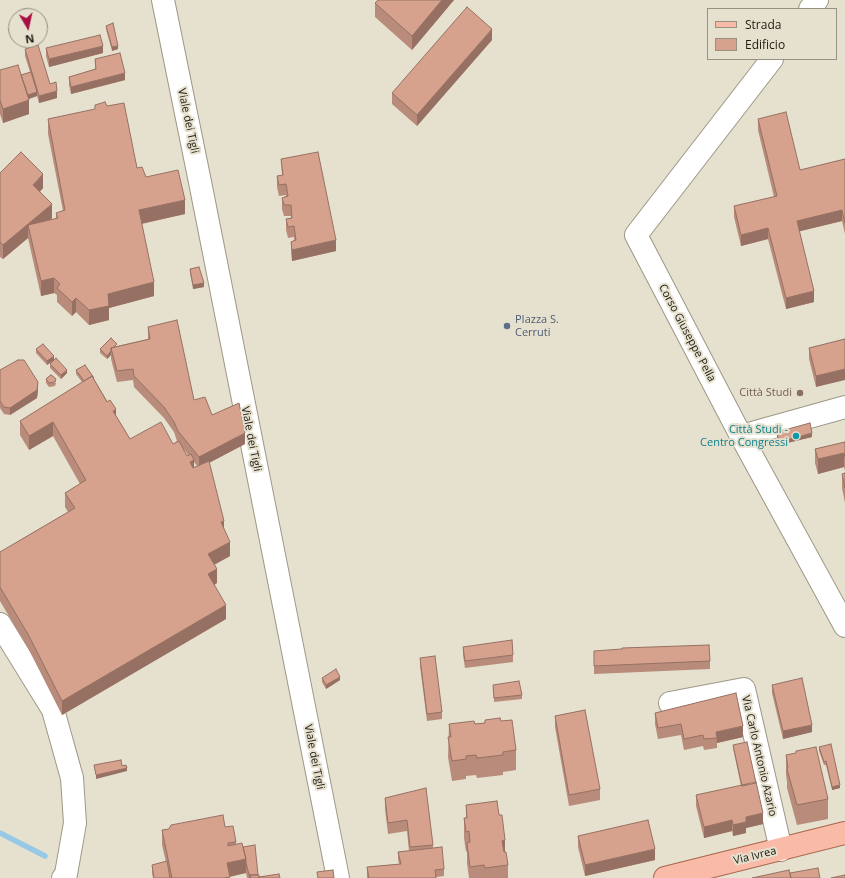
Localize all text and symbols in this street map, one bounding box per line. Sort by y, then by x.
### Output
north arrow [8,8,48,48]
legend [707,8,837,60]
text: Strada [745,16,781,33]
text: N [24,31,35,47]
text: Edificio [745,36,785,53]
street label: Viale dei Tigli [175,87,201,155]
street label: Corso Giuseppe Pella [656,282,718,384]
place label: PIazza S. Cerruti [515,313,559,339]
marker: PIazza S. Cerruti [502,321,512,331]
place label: Città Studi [739,386,792,400]
marker: Città Studi [795,388,805,398]
street label: Viale dei Tigli [238,405,264,473]
place label: Città Studi - Centro Congressi [700,423,788,449]
marker: Città Studi - Centro Congressi [791,431,801,441]
street label: Via Carlo Antonio Azario [739,694,779,818]
street label: Viale dei Tigli [301,723,327,791]
street label: Via Ivrea [732,844,778,868]

